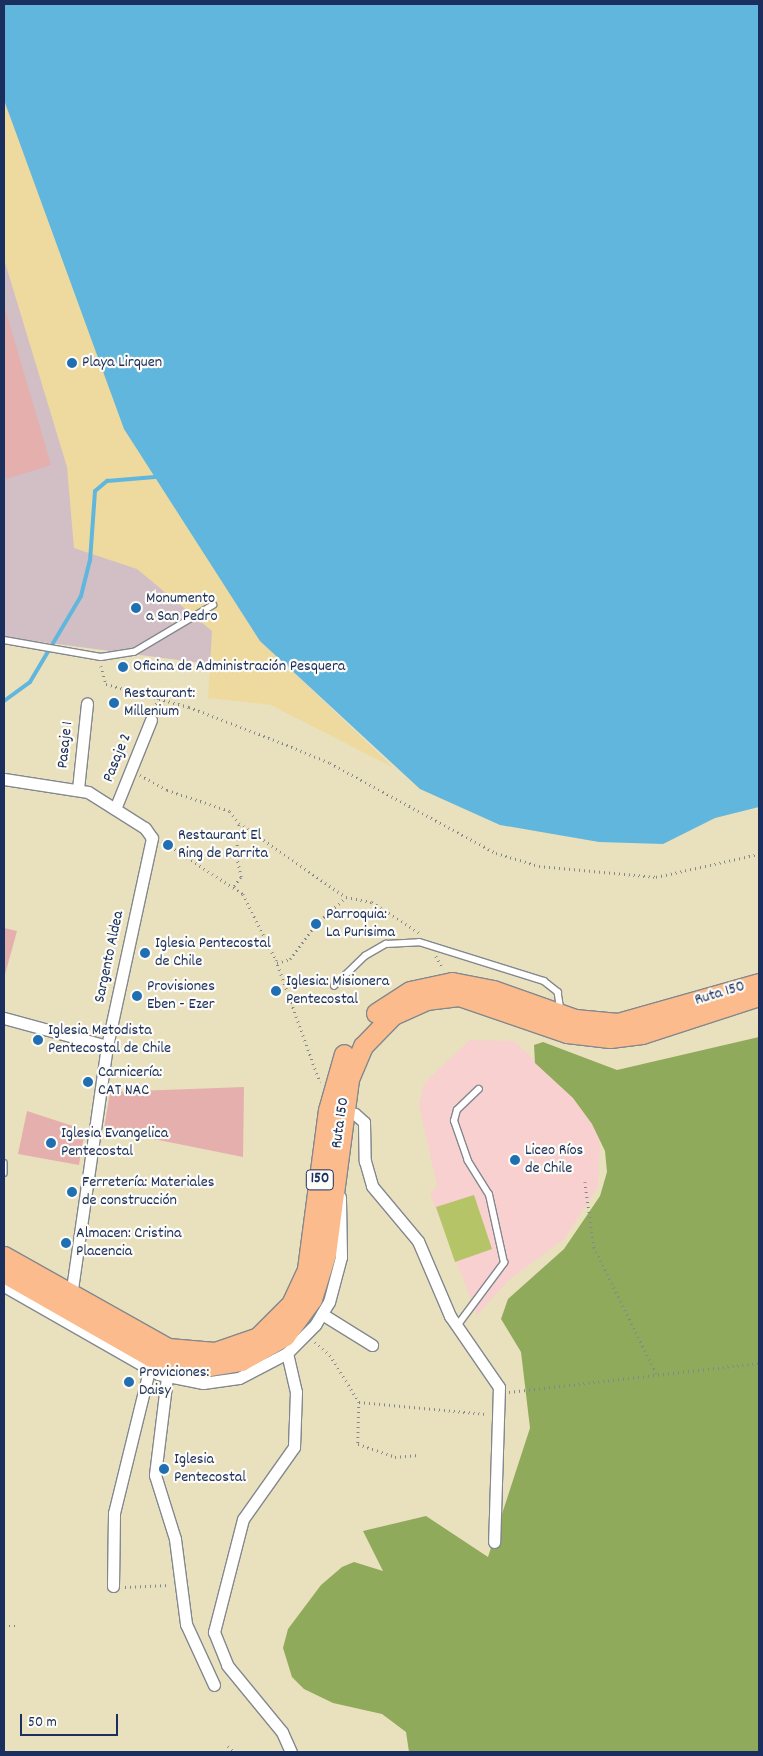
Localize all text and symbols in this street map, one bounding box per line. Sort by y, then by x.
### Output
place label: Playa Lirquen [82,353,162,373]
marker: Playa Lirquen [66,357,78,369]
place label: Monumento a San Pedro [146,589,218,627]
marker: Monumento a San Pedro [130,602,142,614]
place label: Oficina de Administración Pesquera [133,657,345,677]
marker: Oficina de Administración Pesquera [117,661,129,673]
place label: Restaurant: Millenium [124,684,195,722]
marker: Restaurant: Millenium [108,697,120,709]
street label: Pasaje 1 [54,720,78,770]
street label: Pasaje 2 [100,731,136,785]
place label: Restaurant El Ring de Parrita [178,826,268,864]
marker: Restaurant El Ring de Parrita [162,839,174,851]
place label: Parroquia: La Purisima [326,905,395,943]
street label: Sargento Aldea [91,909,129,1005]
marker: Parroquia: La Purisima [310,918,322,930]
place label: Iglesia Pentecostal de Chile [155,934,271,972]
marker: Iglesia Pentecostal de Chile [139,947,151,959]
place label: Iglesia: Misionera Pentecostal [286,972,389,1010]
place label: Provisiones Eben - Ezer [147,977,215,1015]
street label: Ruta 150 [693,977,747,1011]
marker: Iglesia: Misionera Pentecostal [270,985,282,997]
marker: Provisiones Eben - Ezer [131,990,143,1002]
place label: Iglesia Metodista Pentecostal de Chile [48,1021,171,1059]
marker: Iglesia Metodista Pentecostal de Chile [32,1034,44,1046]
place label: Carnicería: CAT NAC [98,1063,162,1101]
marker: Carnicería: CAT NAC [82,1076,94,1088]
street label: Ruta 150 [328,1096,354,1150]
place label: Iglesia Evangelica Pentecostal [61,1124,168,1162]
marker: Iglesia Evangelica Pentecostal [45,1137,57,1149]
place label: Liceo Ríos de Chile [525,1141,583,1179]
marker: Liceo Ríos de Chile [509,1154,521,1166]
road number: 150 [305,1168,335,1192]
place label: Ferretería: Materiales de construcción [82,1173,215,1211]
marker: Ferretería: Materiales de construcción [66,1186,78,1198]
place label: Almacen: Cristina Placencia [76,1224,181,1262]
marker: Almacen: Cristina Placencia [60,1237,72,1249]
place label: Proviciones: Daisy [139,1363,209,1401]
marker: Proviciones: Daisy [123,1376,135,1388]
place label: Iglesia Pentecostal [174,1450,246,1488]
marker: Iglesia Pentecostal [158,1463,170,1475]
scale bar [22,1704,120,1736]
text: 50 m [28,1712,57,1734]

